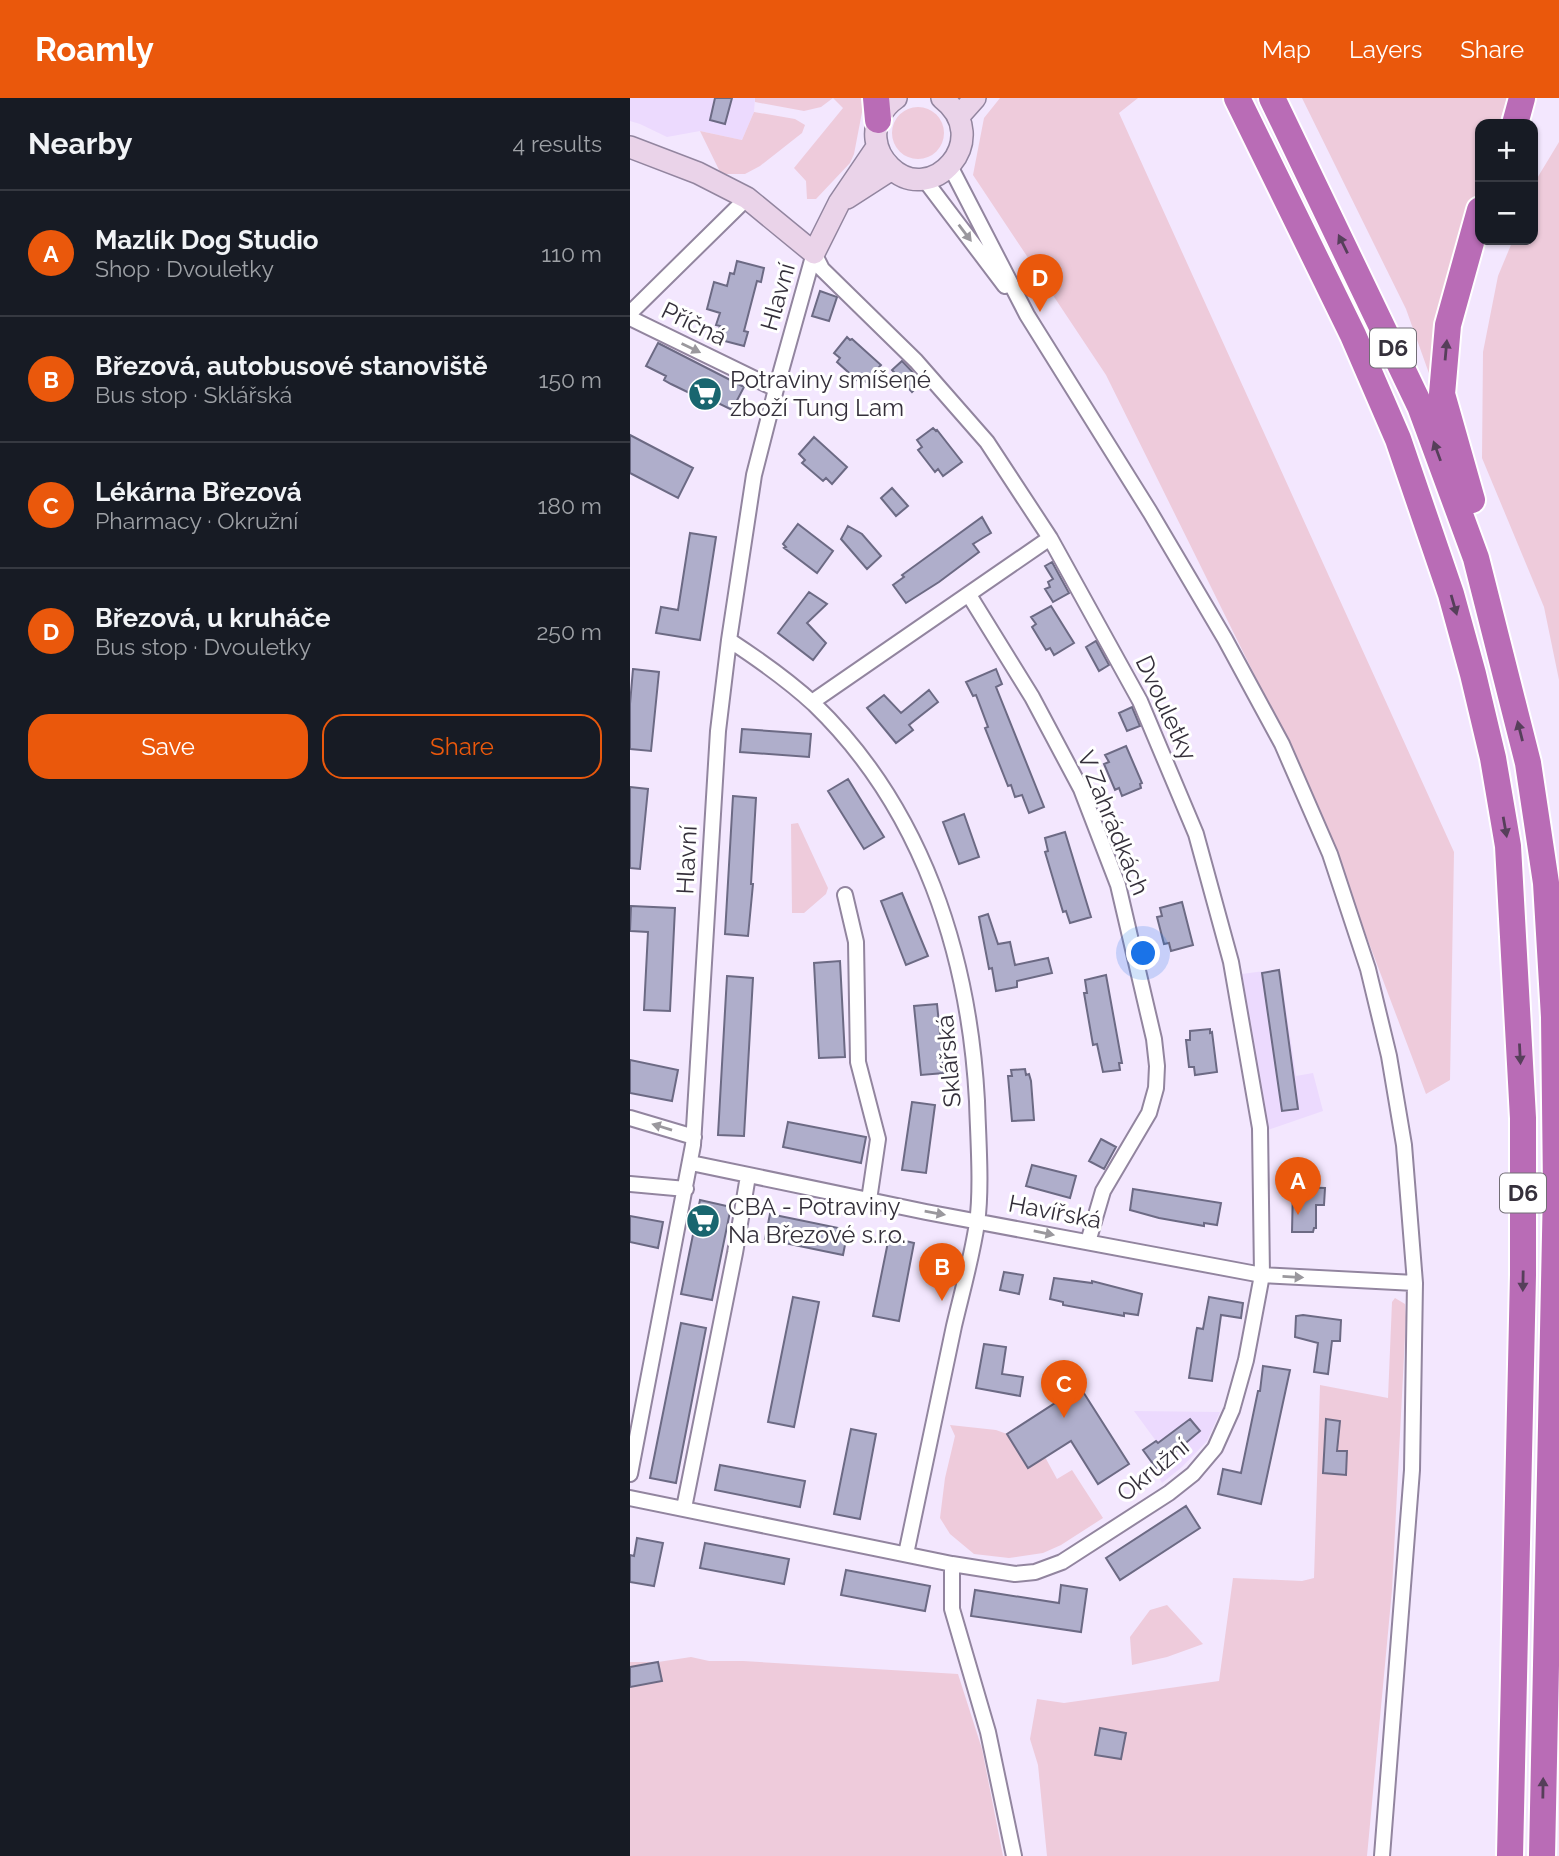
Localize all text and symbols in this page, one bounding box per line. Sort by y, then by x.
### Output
text: Roamly [35,30,154,69]
text: Map [1262,35,1311,64]
text: Layers [1349,35,1422,64]
text: Share [1460,35,1524,64]
map controls [1475,119,1538,245]
button: + [1475,119,1538,182]
text: Nearby [28,126,132,161]
text: 4 results [513,130,602,157]
button: − [1475,182,1538,245]
one-way arrow [957,224,971,242]
text: Mazlík Dog Studio [95,225,319,255]
one-way arrow [1337,234,1348,254]
text: A [43,240,59,267]
text: 110 m [541,240,602,267]
pin: D [1017,254,1063,312]
text: Shop · Dvouletky [95,255,274,282]
street label: Hlavní [754,259,801,334]
street label: Příčná [657,295,732,352]
road number: D6 [1370,328,1416,368]
one-way arrow [1440,339,1451,361]
one-way arrow [681,342,701,354]
text: Březová, autobusové stanoviště [95,351,488,381]
place label: Potraviny smíšené zboží Tung Lam [730,365,931,422]
text: B [43,366,59,393]
text: 150 m [539,366,602,393]
supermarket icon: Potraviny smíšené zboží Tung Lam [686,375,724,413]
text: Bus stop · Sklářská [95,381,292,408]
one-way arrow [1431,440,1442,461]
text: Lékárna Březová [95,477,302,507]
text: C [43,492,59,519]
text: 180 m [537,492,602,519]
text: Pharmacy · Okružní [95,507,298,534]
one-way arrow [1449,595,1459,616]
text: Březová, u kruháče [95,603,331,633]
text: D [43,618,59,645]
text: 250 m [536,618,602,645]
text: Bus stop · Dvouletky [95,633,311,660]
street label: Dvouletky [1130,651,1203,765]
button: Save [28,714,308,779]
button: Share [322,714,602,779]
one-way arrow [1514,720,1525,742]
street label: V Zahrádkách [1071,746,1156,899]
one-way arrow [1499,816,1510,838]
street label: Hlavní [670,824,703,895]
your location [1126,936,1160,970]
street label: Sklářská [930,1014,967,1108]
one-way arrow [1515,1043,1526,1065]
one-way arrow [651,1122,672,1132]
pin: A [1275,1157,1321,1215]
road number: D6 [1500,1174,1546,1212]
street label: Havířská [1006,1188,1104,1235]
place label: CBA - Potraviny Na Březové s.r.o. [728,1192,906,1249]
supermarket icon: CBA - Potraviny Na Březové s.r.o. [684,1202,722,1240]
one-way arrow [924,1208,946,1219]
one-way arrow [1033,1228,1055,1239]
pin: B [919,1243,965,1301]
one-way arrow [1517,1270,1529,1292]
one-way arrow [1282,1271,1304,1282]
pin: C [1041,1360,1087,1418]
street label: Okružní [1111,1431,1195,1507]
one-way arrow [1537,1777,1549,1799]

